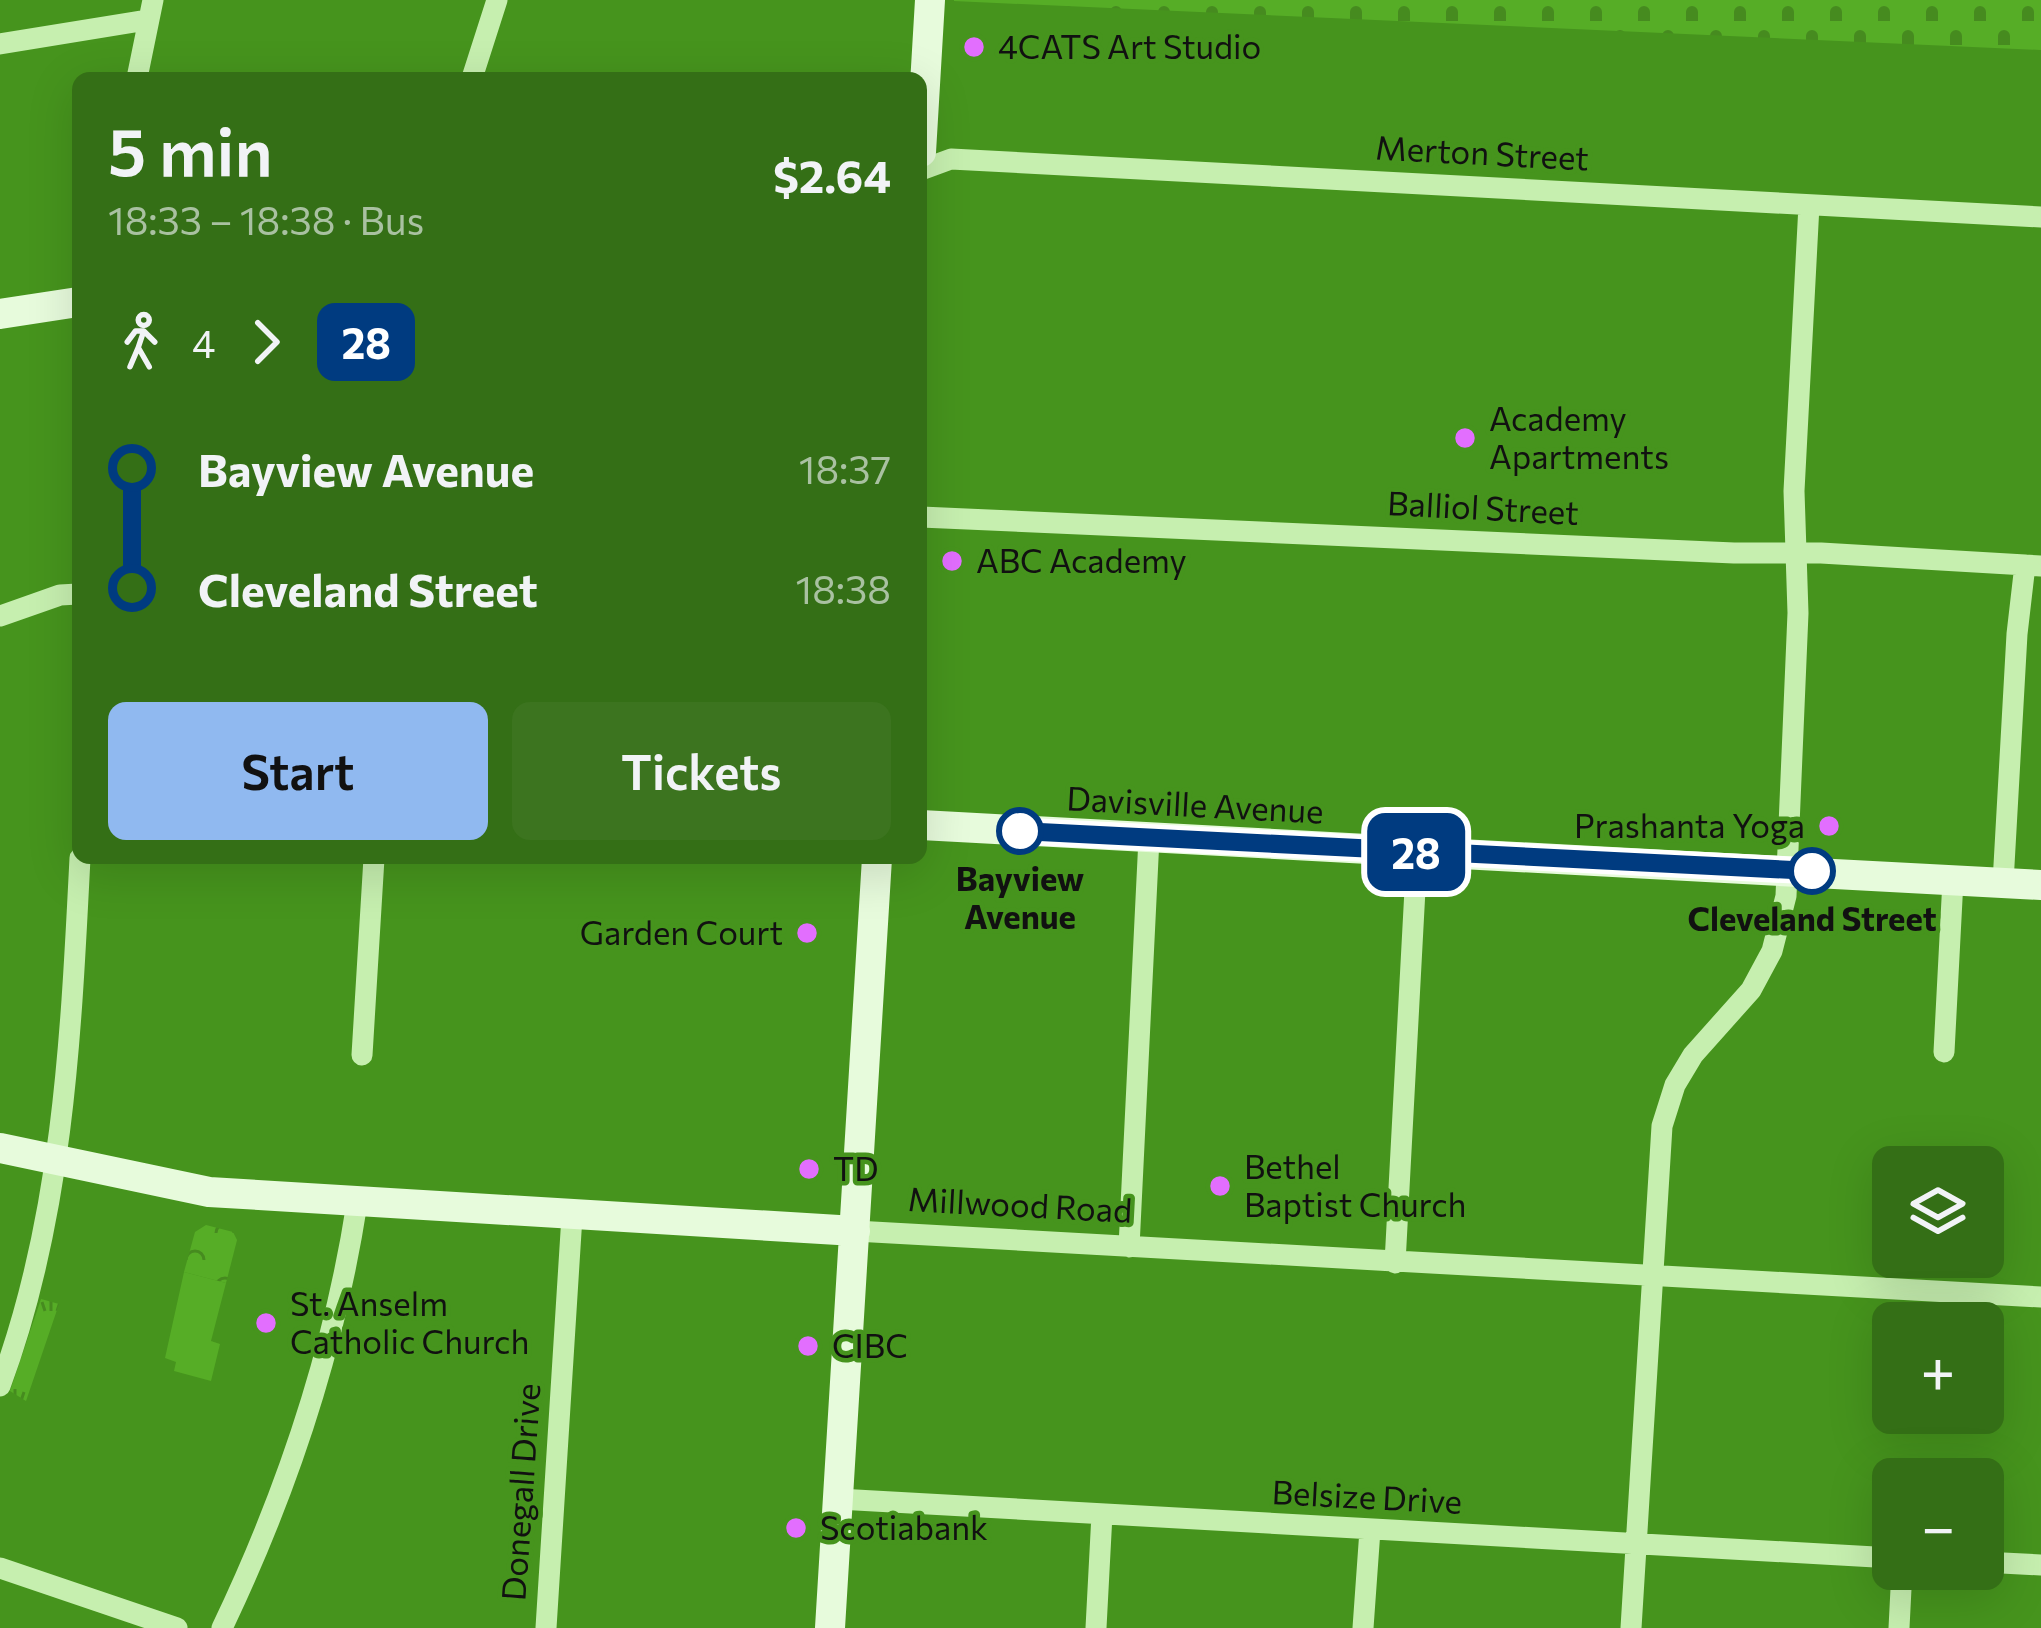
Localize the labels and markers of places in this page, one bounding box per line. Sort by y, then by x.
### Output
place label: 4CATS Art Studio [998,25,1261,66]
marker: 4CATS Art Studio [961,34,987,60]
place label: Academy Apartments [1489,397,1669,476]
marker: Academy Apartments [1452,425,1478,451]
place label: ABC Academy [976,539,1187,580]
marker: ABC Academy [939,548,965,574]
place label: Prashanta Yoga [1574,804,1805,845]
marker: Bayview Avenue [998,809,1042,853]
marker: Prashanta Yoga [1816,813,1842,839]
marker: Cleveland Street [1790,849,1834,893]
place label: Bayview Avenue [956,857,1084,936]
place label: Cleveland Street [1687,897,1937,938]
place label: Garden Court [580,911,783,952]
marker: Garden Court [794,920,820,946]
place label: Bethel Baptist Church [1244,1145,1466,1224]
place label: TD [833,1147,878,1188]
marker: TD [796,1156,822,1182]
marker: Bethel Baptist Church [1207,1173,1233,1199]
place label: St. Anselm Catholic Church [290,1282,529,1361]
marker: St. Anselm Catholic Church [253,1310,279,1336]
place label: CIBC [832,1324,908,1365]
marker: CIBC [795,1333,821,1359]
place label: Scotiabank [820,1506,988,1547]
marker: Scotiabank [783,1515,809,1541]

